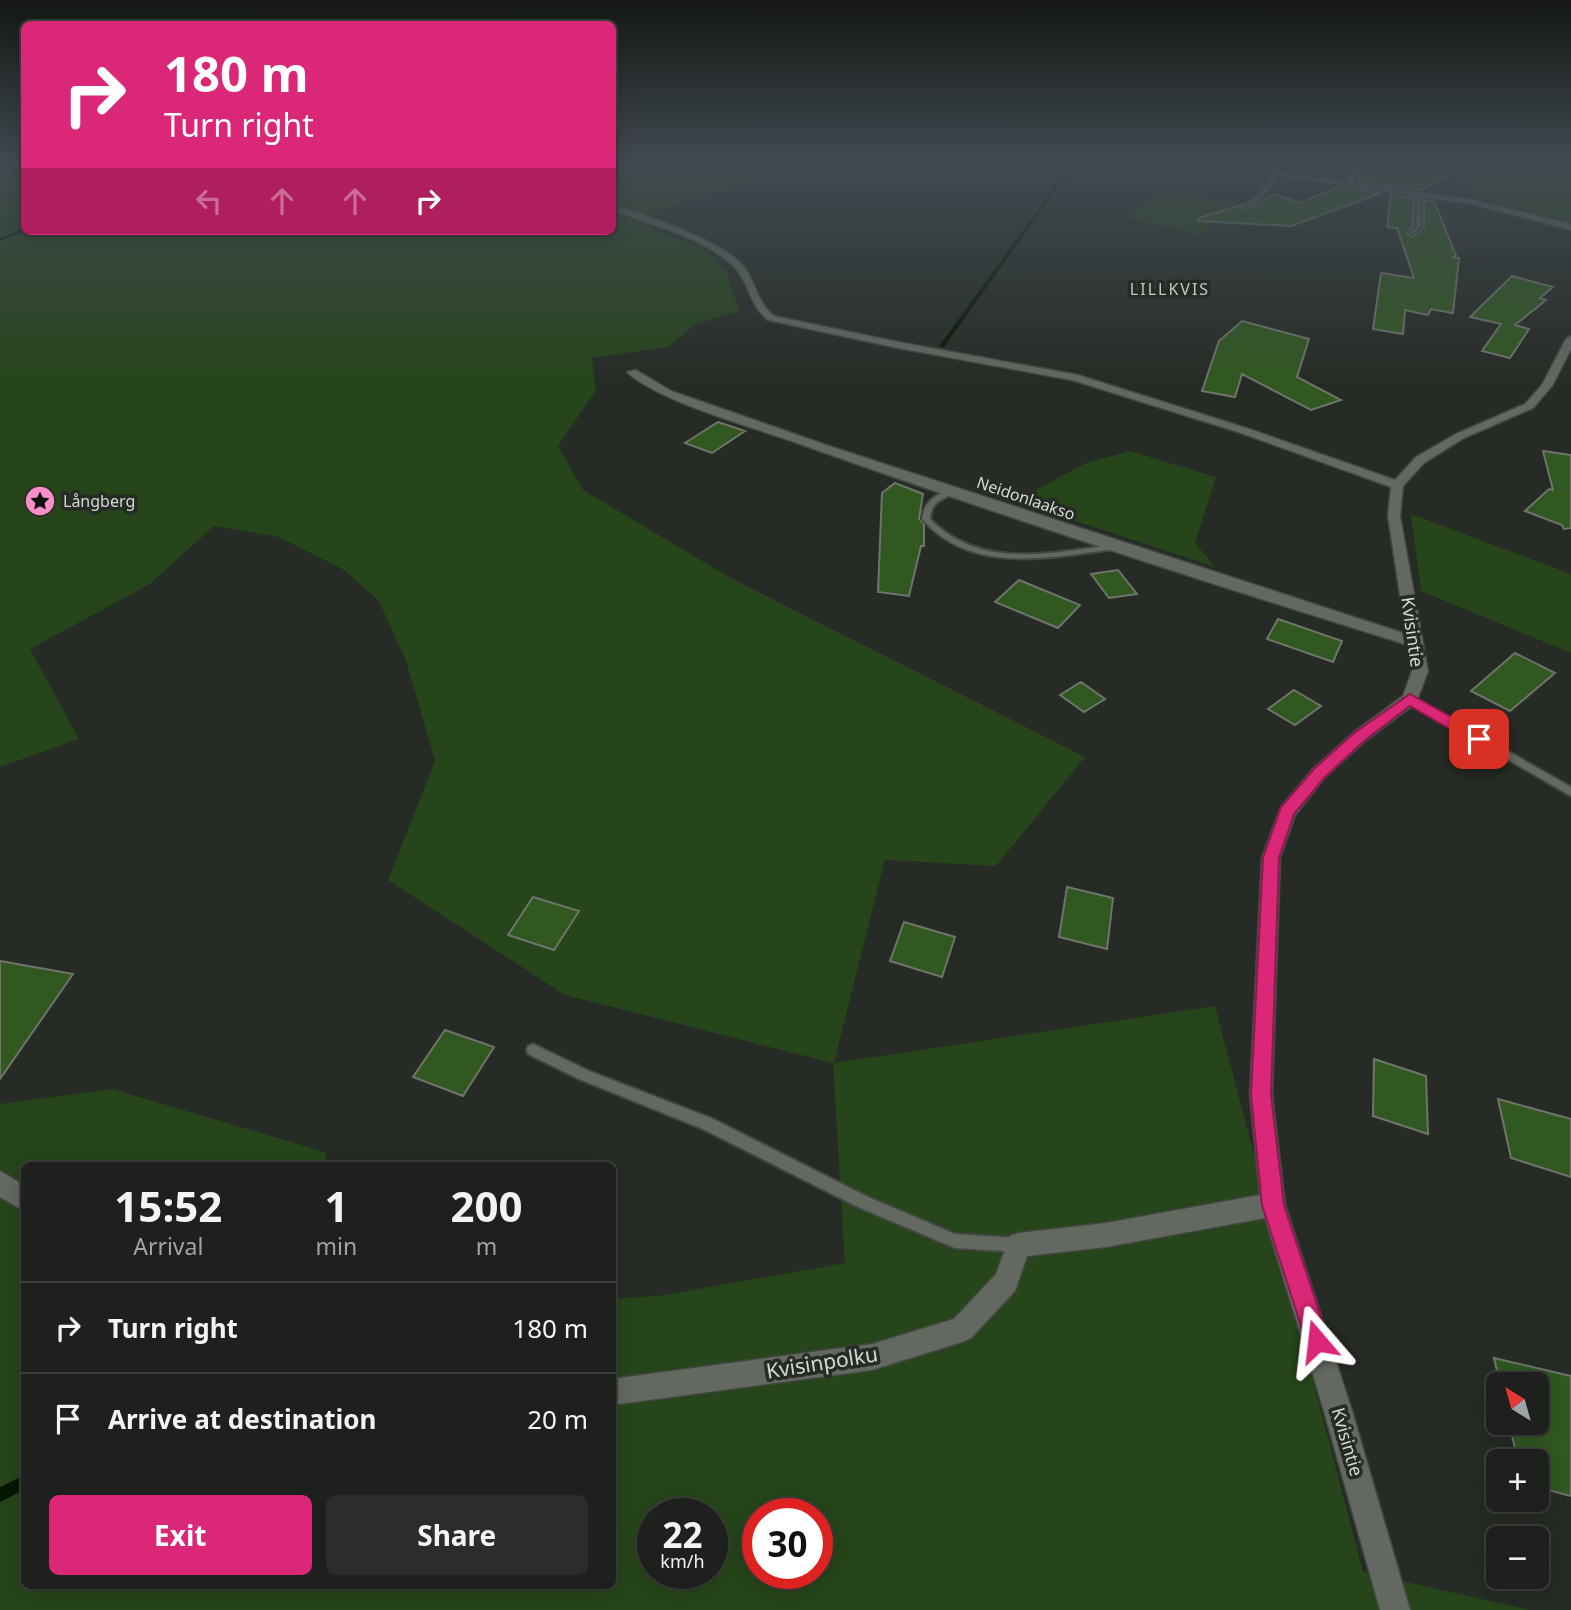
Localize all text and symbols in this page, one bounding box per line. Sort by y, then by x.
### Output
text: 180 m [164,40,309,106]
icon: right [49,49,140,140]
text: Turn right [164,103,314,146]
icon: left [190,182,228,220]
icon: ahead [263,182,301,220]
icon: ahead [336,182,374,220]
icon: right [409,182,447,220]
district label: LILLKVIS [1130,278,1210,300]
street label: Neidonlaakso [974,471,1078,525]
place icon: Långberg [23,484,57,518]
place label: Långberg [63,490,135,512]
street label: Kvisintie [1396,595,1430,668]
pin [1449,709,1509,769]
icon: arrive [1460,720,1498,758]
text: 15:52 [114,1177,222,1234]
text: 1 [324,1177,348,1234]
text: 200 [451,1177,523,1234]
text: Arrival [133,1230,203,1262]
text: min [316,1230,357,1262]
text: m [476,1230,497,1262]
position arrow [1280,1304,1354,1378]
icon: right [49,1309,87,1347]
text: Turn right [108,1310,238,1346]
text: 180 m [512,1310,588,1346]
street label: Kvisinpolku [764,1339,880,1385]
north arrow [1486,1372,1549,1435]
map controls [1486,1372,1549,1589]
icon: arrive [49,1400,87,1438]
text: Arrive at destination [108,1401,377,1437]
text: 20 m [527,1401,588,1437]
street label: Kvisintie [1327,1404,1369,1479]
button: + [1486,1449,1549,1512]
button: Exit [49,1495,312,1575]
button: Share [326,1495,588,1575]
speed limit sign: 30 [742,1498,833,1589]
text: 22 [662,1511,703,1558]
button: − [1486,1526,1549,1589]
text: km/h [660,1549,705,1573]

